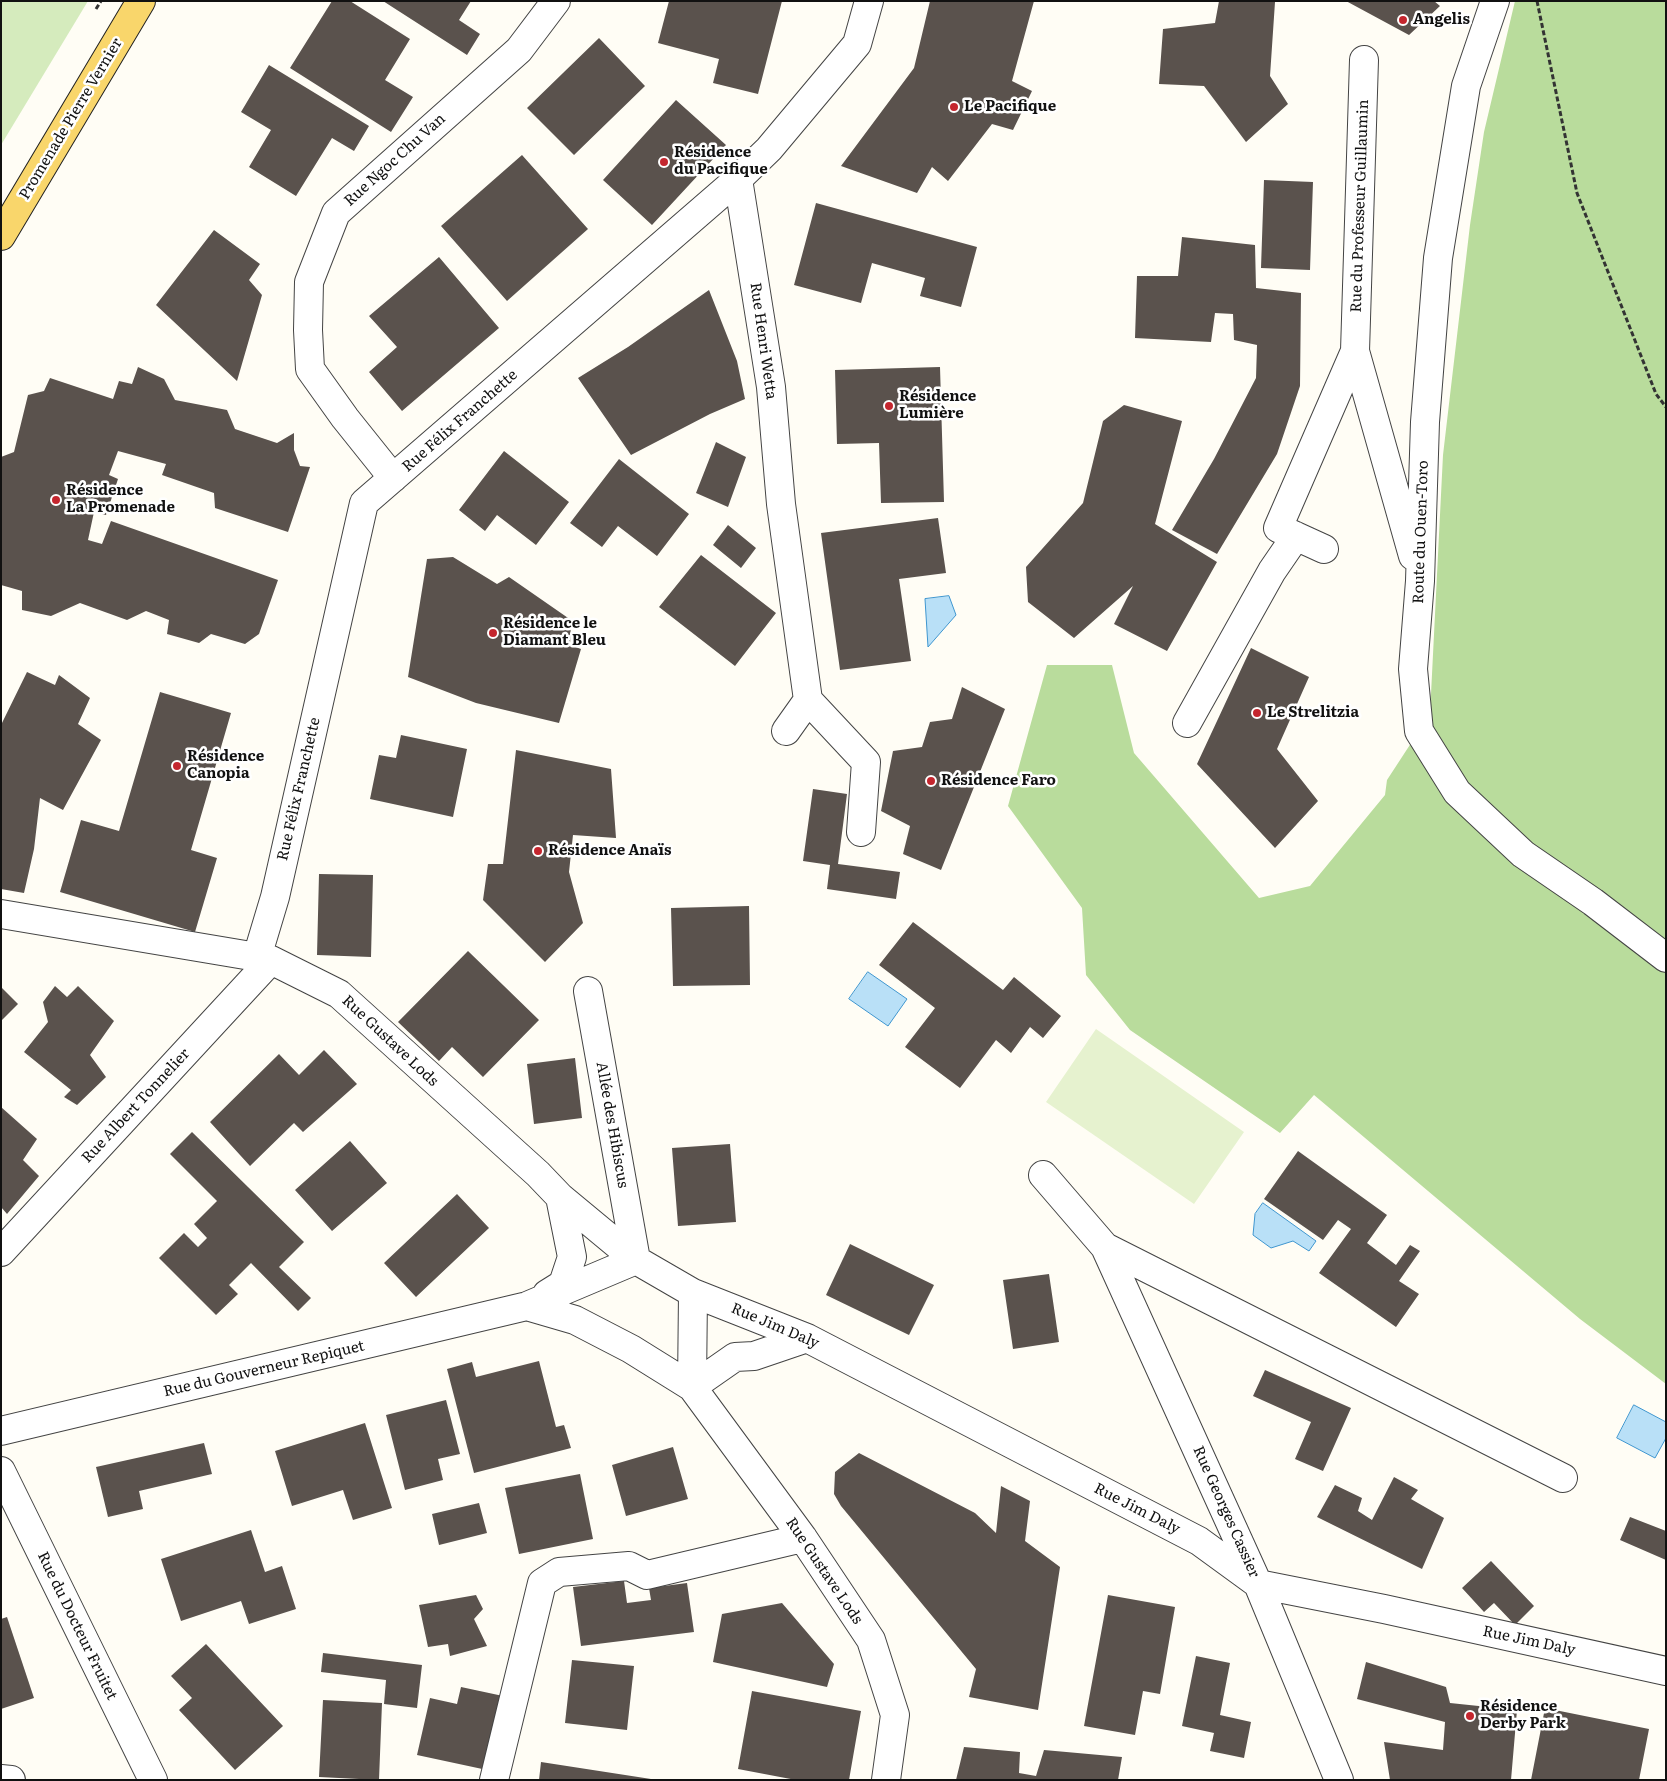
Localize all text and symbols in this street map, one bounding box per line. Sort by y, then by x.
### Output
place label: Angelis [1413,11,1470,29]
marker: Angelis [1397,14,1409,26]
street label: Promenade Pierre Vernier [16,35,126,203]
place label: Le Pacifique [964,98,1056,116]
street label: Rue du Professeur Guillaumin [1347,99,1373,313]
marker: Le Pacifique [948,101,960,113]
street label: Rue Ngoc Chu Van [341,110,449,210]
place label: Résidence du Pacifique [674,144,768,179]
marker: Résidence du Pacifique [658,156,670,168]
street label: Rue Henri Wetta [746,281,780,401]
street label: Rue Félix Franchette [399,366,521,476]
place label: Résidence Lumière [899,388,976,423]
marker: Résidence Lumière [883,400,895,412]
street label: Route du Ouen-Toro [1410,460,1432,604]
place label: Résidence La Promenade [66,482,175,517]
marker: Résidence La Promenade [50,494,62,506]
place label: Résidence le Diamant Bleu [503,615,606,650]
marker: Résidence le Diamant Bleu [487,627,499,639]
place label: Le Strelitzia [1267,704,1359,722]
marker: Le Strelitzia [1251,707,1263,719]
street label: Rue Félix Franchette [274,716,324,862]
place label: Résidence Canopia [187,748,264,783]
marker: Résidence Canopia [171,760,183,772]
place label: Résidence Faro [941,772,1056,790]
marker: Résidence Faro [925,775,937,787]
place label: Résidence Anaïs [548,842,671,860]
marker: Résidence Anaïs [532,845,544,857]
street label: Rue Gustave Lods [338,992,442,1090]
street label: Rue Albert Tonnelier [78,1045,194,1167]
street label: Allée des Hibiscus [592,1061,632,1189]
street label: Rue Jim Daly [728,1299,822,1353]
street label: Rue du Gouverneur Repiquet [162,1337,366,1401]
street label: Rue Georges Cassier [1189,1443,1263,1581]
street label: Rue Jim Daly [1091,1480,1183,1538]
street label: Rue Gustave Lods [782,1514,866,1628]
street label: Rue du Docteur Fruitet [33,1549,121,1703]
street label: Rue Jim Daly [1481,1622,1577,1660]
place label: Résidence Derby Park [1480,1698,1566,1733]
marker: Résidence Derby Park [1464,1710,1476,1722]

